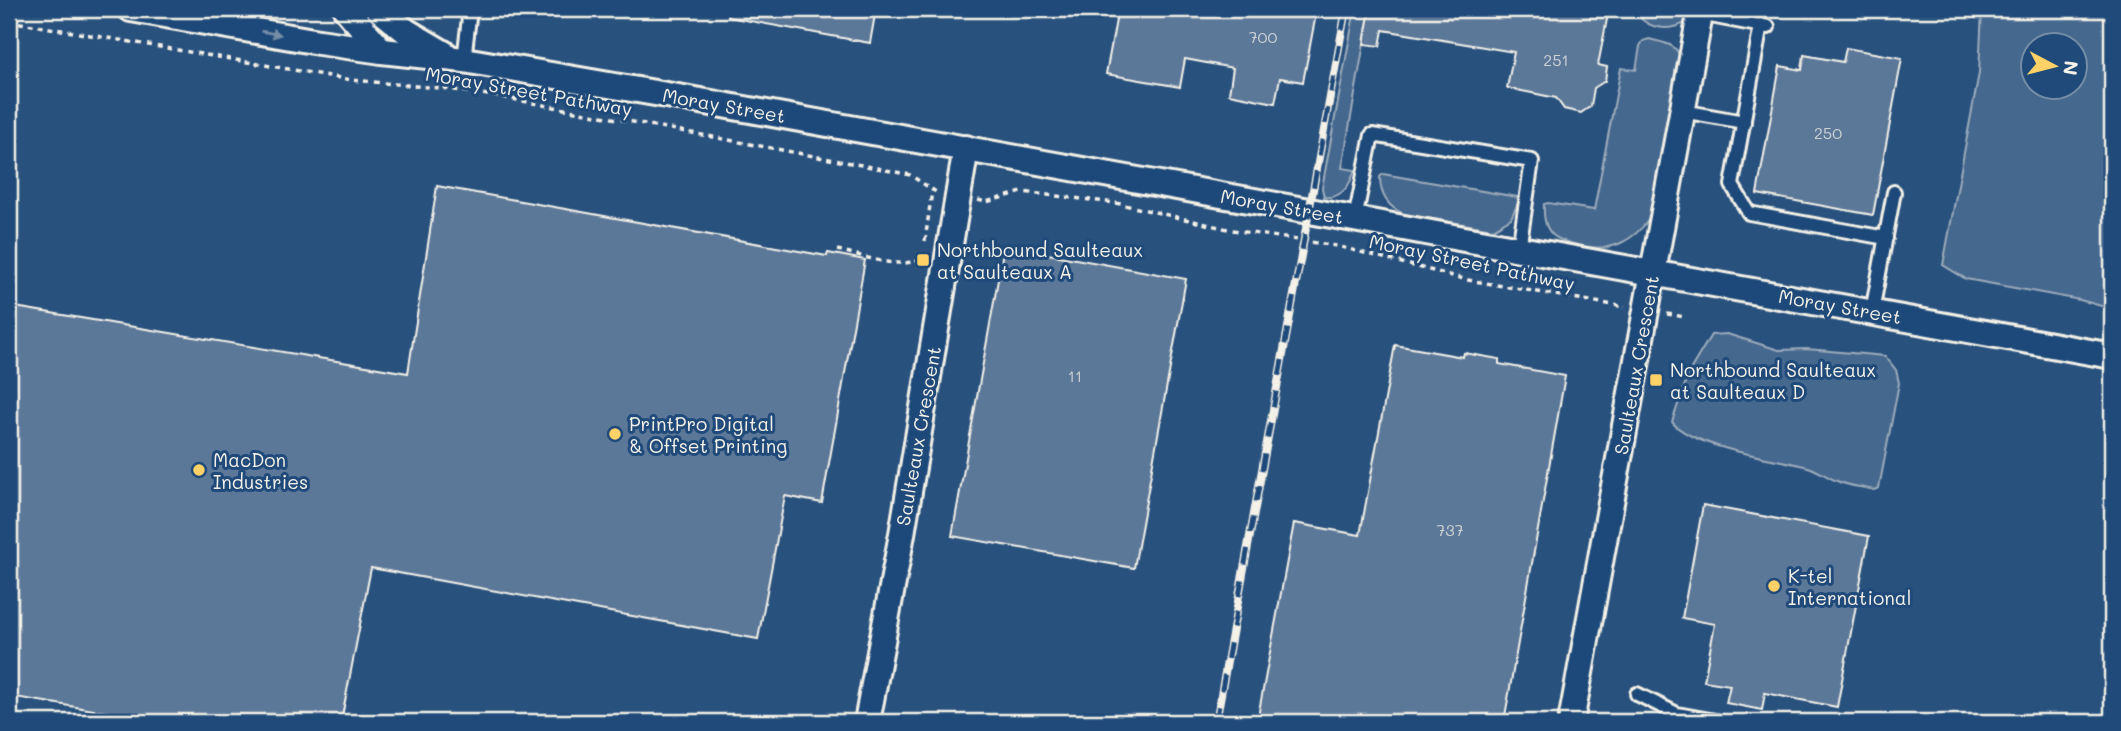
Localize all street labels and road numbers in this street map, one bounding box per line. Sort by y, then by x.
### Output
street label: Moray Street Pathway [424,61,634,121]
street label: Moray Street [661,82,787,128]
street label: Moray Street [1219,183,1345,229]
street label: Moray Street Pathway [1367,228,1577,296]
street label: Saulteaux Crescent [1608,273,1664,457]
street label: Moray Street [1777,283,1903,329]
street label: Saulteaux Crescent [890,344,946,528]

